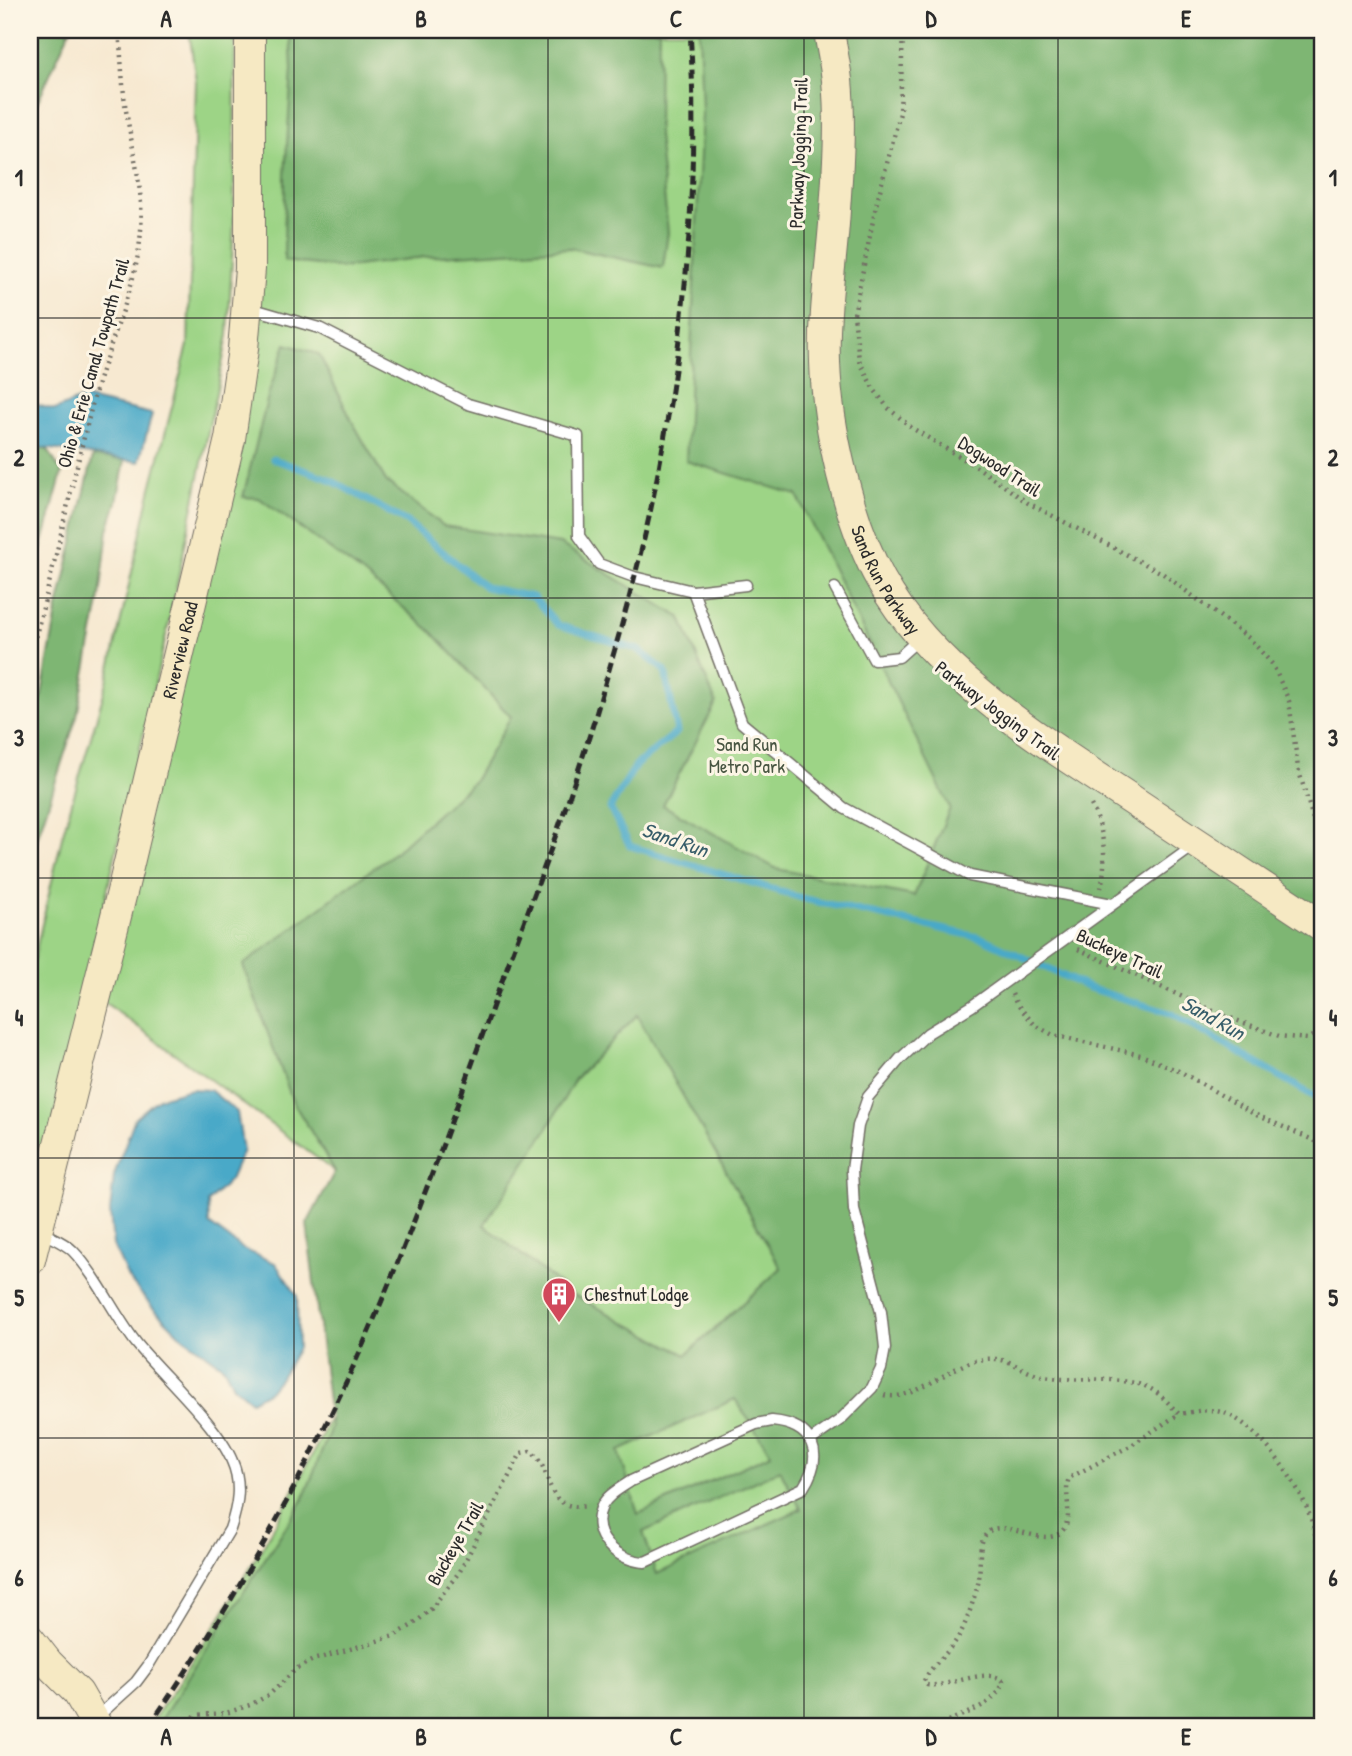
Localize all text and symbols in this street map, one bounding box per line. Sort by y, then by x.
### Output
text: A [160,3,172,34]
text: B [415,3,427,34]
text: C [670,3,682,34]
text: D [926,3,938,34]
text: E [1181,3,1192,34]
street label: Parkway Jogging Trail [782,76,814,229]
text: 1 [15,162,23,193]
text: 1 [1329,162,1337,193]
street label: Ohio & Erie Canal Towpath Trail [51,254,136,471]
street label: Dogwood Trail [954,429,1047,503]
text: 2 [14,442,25,473]
text: 2 [1328,442,1339,473]
street label: Sand Run Parkway [845,522,927,640]
street label: Riverview Road [156,598,204,701]
street label: Parkway Jogging Trail [930,654,1067,766]
text: 3 [14,722,24,753]
text: 3 [1328,722,1338,753]
park label: Sand Run Metro Park [709,731,785,779]
water label: Sand Run [638,815,713,865]
street label: Buckeye Trail [1072,922,1168,985]
water label: Sand Run [1177,988,1251,1047]
text: 4 [15,1002,24,1033]
text: 4 [1329,1002,1338,1033]
building icon: Chestnut Lodge [540,1275,578,1324]
place label: Chestnut Lodge [584,1281,689,1307]
text: 5 [14,1282,24,1313]
text: 5 [1328,1282,1338,1313]
street label: Buckeye Trail [420,1495,490,1590]
text: 6 [14,1562,24,1593]
text: 6 [1328,1562,1338,1593]
text: A [160,1721,172,1752]
text: B [415,1721,427,1752]
text: C [670,1721,682,1752]
text: D [926,1721,938,1752]
text: E [1181,1721,1192,1752]

